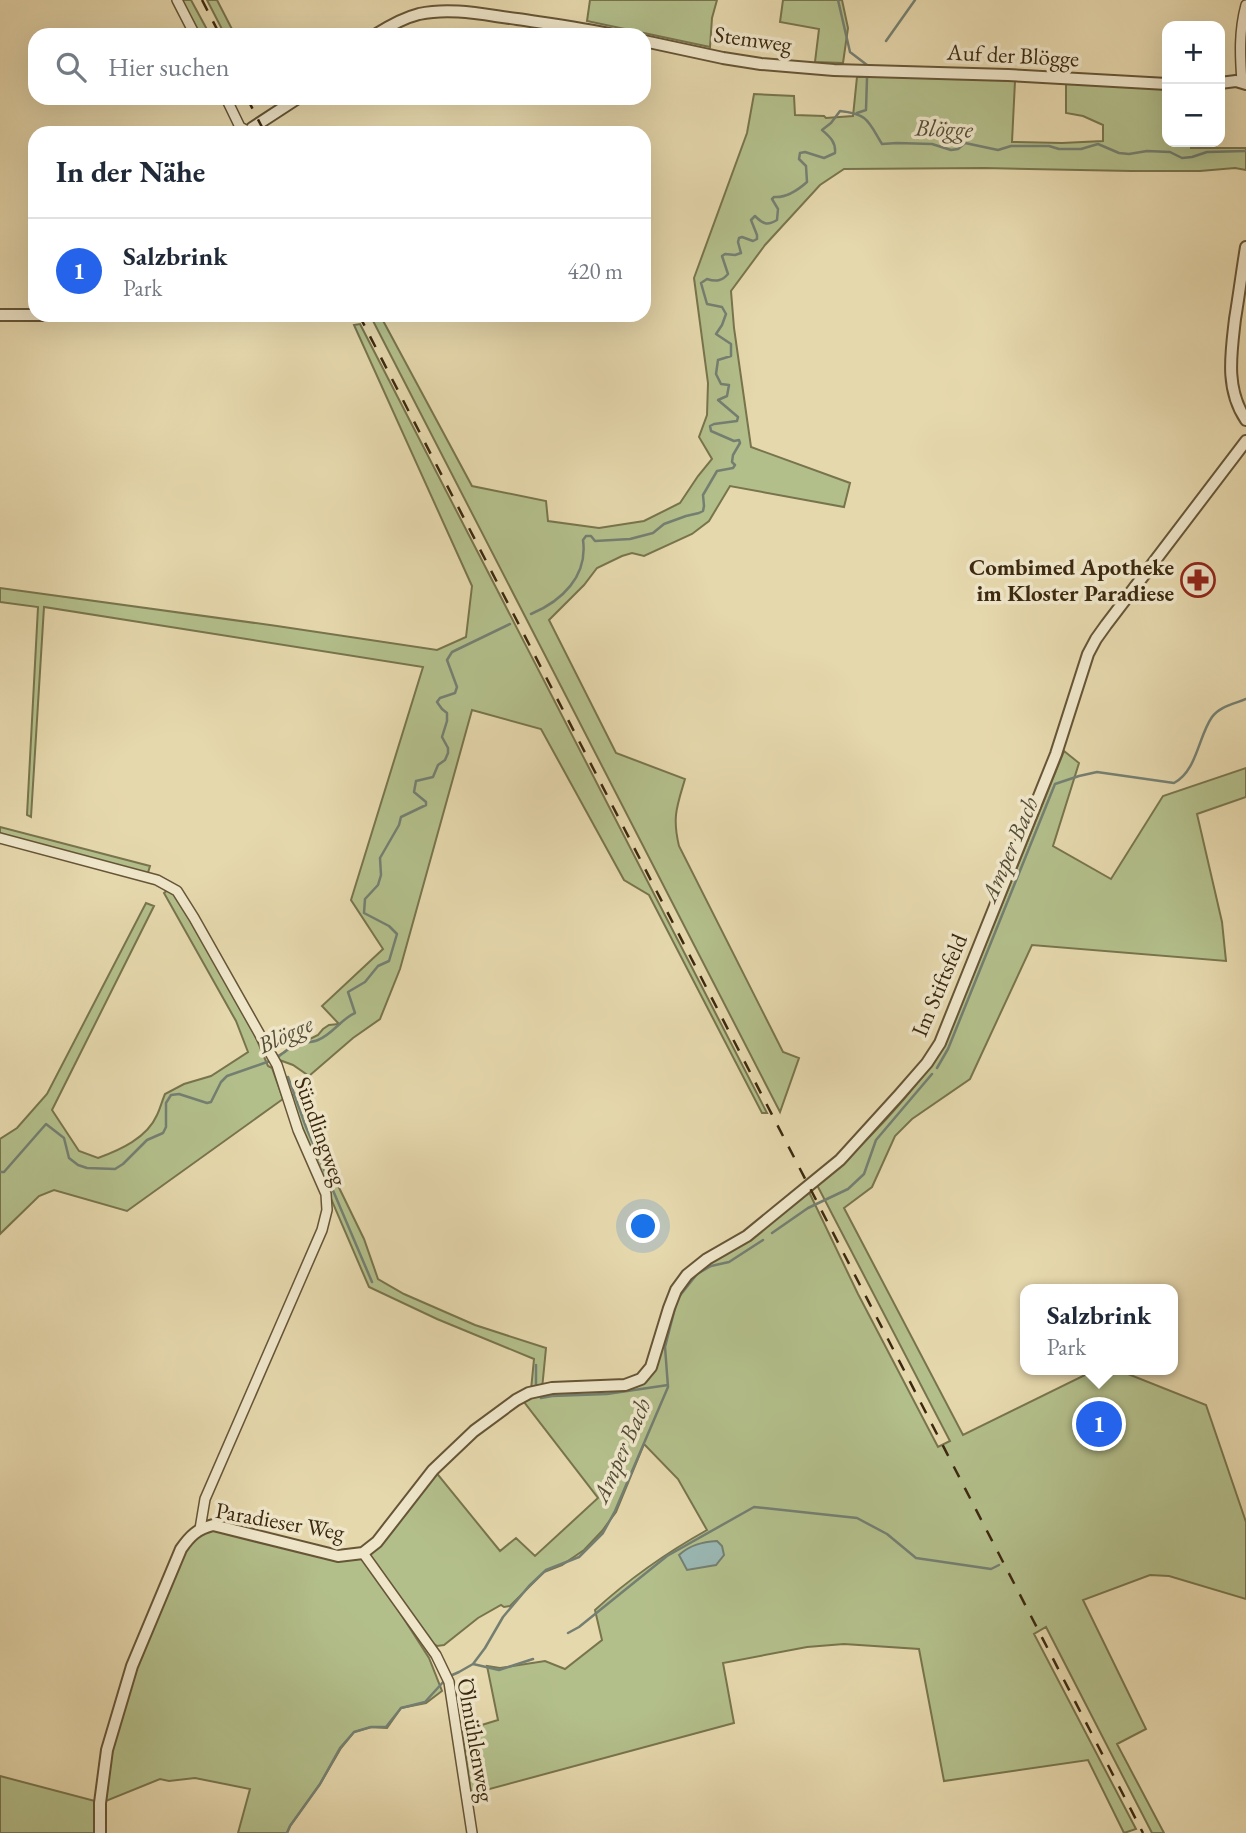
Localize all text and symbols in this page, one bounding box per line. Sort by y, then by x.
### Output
street label: Stemweg [712,19,795,59]
map controls [1162,21,1225,147]
button: + [1162,21,1225,84]
search box [28,28,651,105]
street label: Auf der Blögge [945,37,1080,73]
icon: search [52,48,90,86]
text: Hier suchen [108,50,229,84]
button: − [1162,84,1225,147]
water label: Blögge [914,111,974,145]
text: In der Nähe [56,152,205,191]
text: Salzbrink [123,239,227,273]
text: 1 [73,256,85,286]
text: 420 m [567,256,623,286]
text: Park [123,273,162,303]
place label: Combimed Apotheke im Kloster Paradiese [969,552,1174,608]
pharmacy icon: Combimed Apotheke im Kloster Paradiese [1179,561,1217,599]
water label: Amper Bach [972,792,1045,908]
street label: Im Stiftsfeld [904,929,974,1041]
water label: Blögge [251,1007,318,1061]
street label: Sündlingweg [287,1072,355,1191]
your location [626,1209,660,1243]
popup [1020,1284,1178,1375]
text: Salzbrink [1047,1298,1151,1332]
text: Park [1047,1332,1086,1362]
water label: Amper Bach [583,1393,658,1509]
pin: 1 [1076,1398,1122,1450]
street label: Paradieser Weg [213,1495,348,1547]
street label: Ölmühlenweg [450,1676,502,1805]

